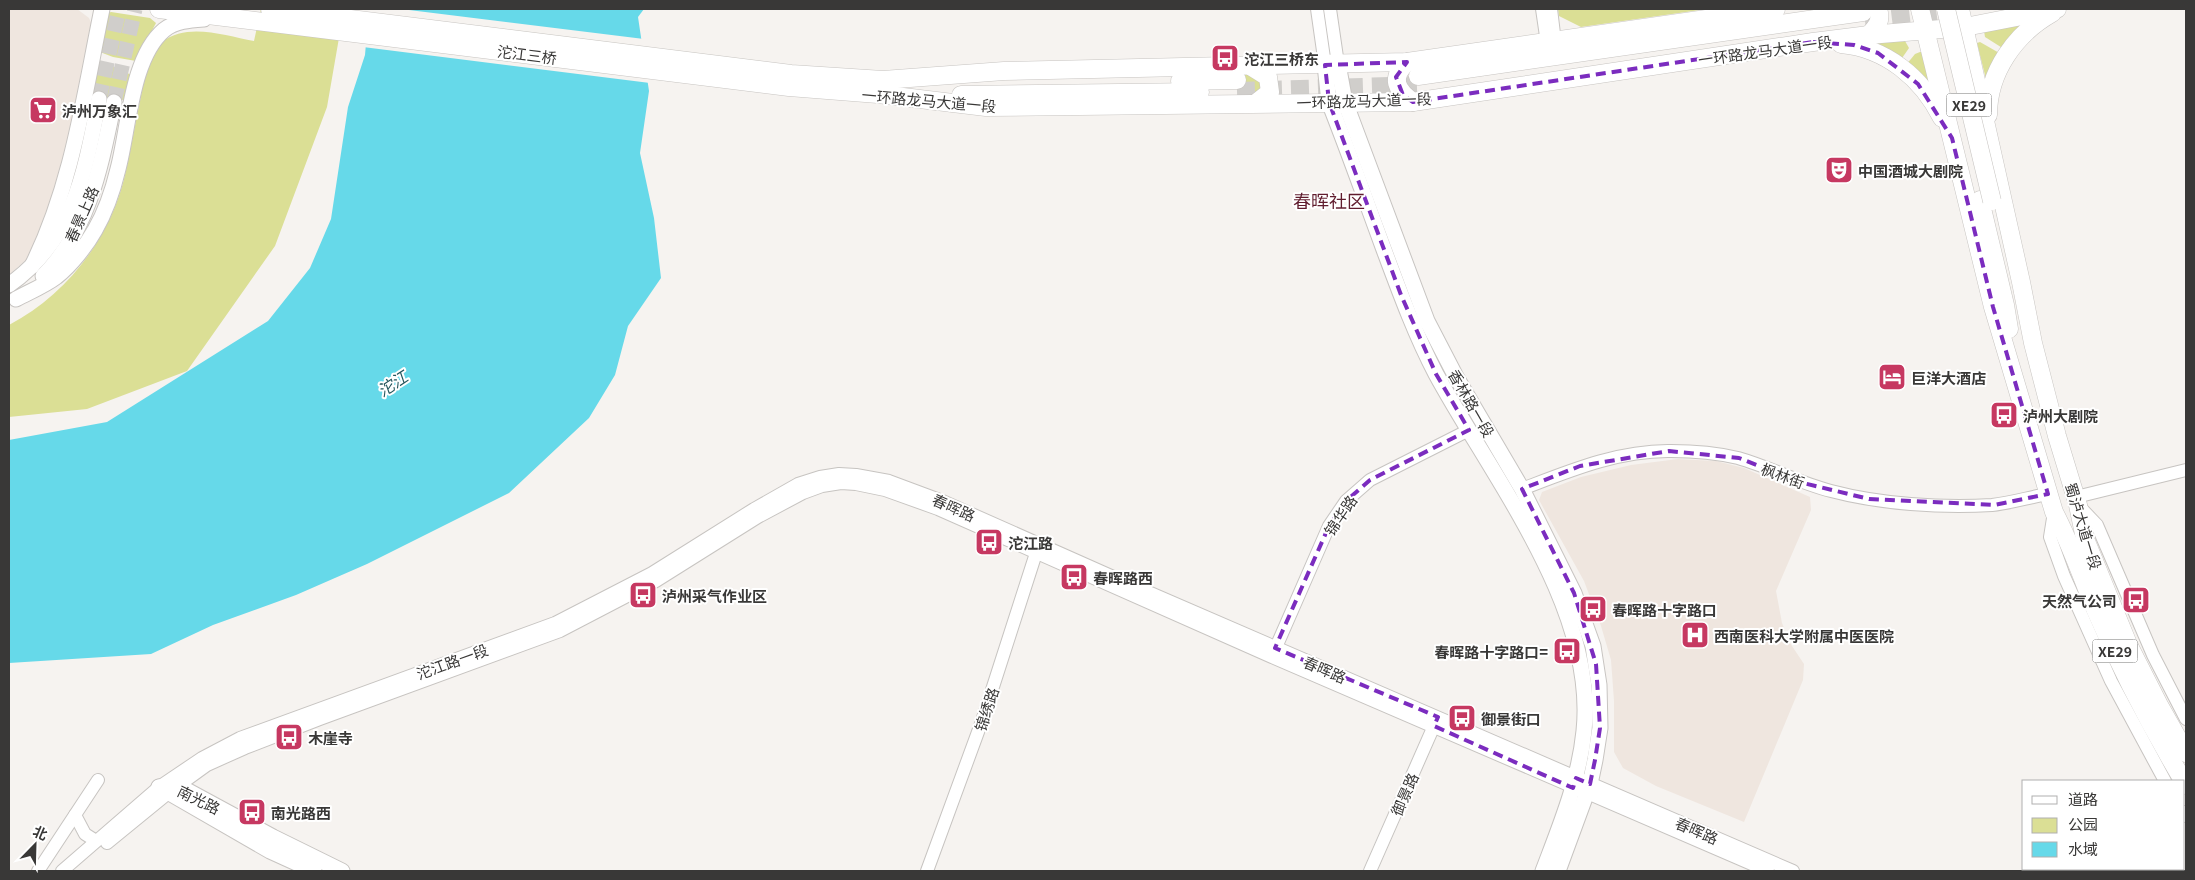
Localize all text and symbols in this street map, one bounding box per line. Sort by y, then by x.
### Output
street label: 一环路龙马大道一段 [1697,30,1833,70]
street label: 沱江三桥 [496,40,558,68]
bus stop icon: 沱江三桥东 [1210,43,1240,73]
place label: 沱江三桥东 [1244,48,1319,69]
street label: 一环路龙马大道一段 [861,84,997,116]
street label: 一环路龙马大道一段 [1296,87,1432,113]
road number: XE29 [1946,94,1992,116]
supermarket icon: 泸州万象汇 [28,95,58,125]
place label: 泸州万象汇 [62,100,137,121]
theatre icon: 中国酒城大剧院 [1824,155,1854,185]
place label: 中国酒城大剧院 [1858,160,1963,181]
street label: 春景上路 [59,182,103,246]
district label: 春晖社区 [1293,187,1365,213]
hotel icon: 巨洋大酒店 [1877,362,1907,392]
water label: 沱江 [372,363,414,402]
street label: 香林路一段 [1444,365,1500,441]
place label: 巨洋大酒店 [1911,367,1986,388]
bus stop icon: 泸州大剧院 [1989,400,2019,430]
place label: 泸州大剧院 [2023,405,2098,426]
street label: 枫林街 [1758,457,1808,493]
street label: 蜀泸大道一段 [2061,480,2107,572]
street label: 春晖路 [929,488,979,526]
street label: 锦华路 [1319,490,1361,540]
bus stop icon: 沱江路 [974,527,1004,557]
place label: 沱江路 [1008,532,1053,553]
bus stop icon: 春晖路西 [1059,562,1089,592]
place label: 春晖路西 [1093,567,1153,588]
bus stop icon: 泸州采气作业区 [628,580,658,610]
place label: 泸州采气作业区 [662,585,767,606]
bus stop icon: 天然气公司 [2121,585,2151,615]
place label: 天然气公司 [2042,590,2117,611]
bus stop icon: 春晖路十字路口 [1578,594,1608,624]
place label: 春晖路十字路口 [1612,599,1717,620]
hospital icon: 西南医科大学附属中医医院 [1680,620,1710,650]
place label: 西南医科大学附属中医医院 [1714,625,1894,646]
bus stop icon: 春晖路十字路口= [1552,636,1582,666]
street label: 沱江路一段 [413,638,491,684]
road number: XE29 [2092,640,2138,662]
place label: 春晖路十字路口= [1434,641,1548,662]
street label: 春晖路 [1300,651,1350,687]
street label: 锦绣路 [969,684,1003,734]
bus stop icon: 御景街口 [1447,703,1477,733]
place label: 御景街口 [1481,708,1541,729]
bus stop icon: 木崖寺 [274,722,304,752]
place label: 木崖寺 [308,727,353,748]
street label: 御景路 [1385,769,1423,819]
street label: 南光路 [174,780,224,818]
legend [2022,780,2185,870]
text: 道路 [2068,788,2098,809]
bus stop icon: 南光路西 [237,797,267,827]
place label: 南光路西 [271,802,331,823]
street label: 春晖路 [1672,812,1722,848]
text: 公园 [2068,813,2098,834]
north arrow [10,820,60,870]
text: 北 [30,820,51,844]
text: 水域 [2068,838,2098,859]

